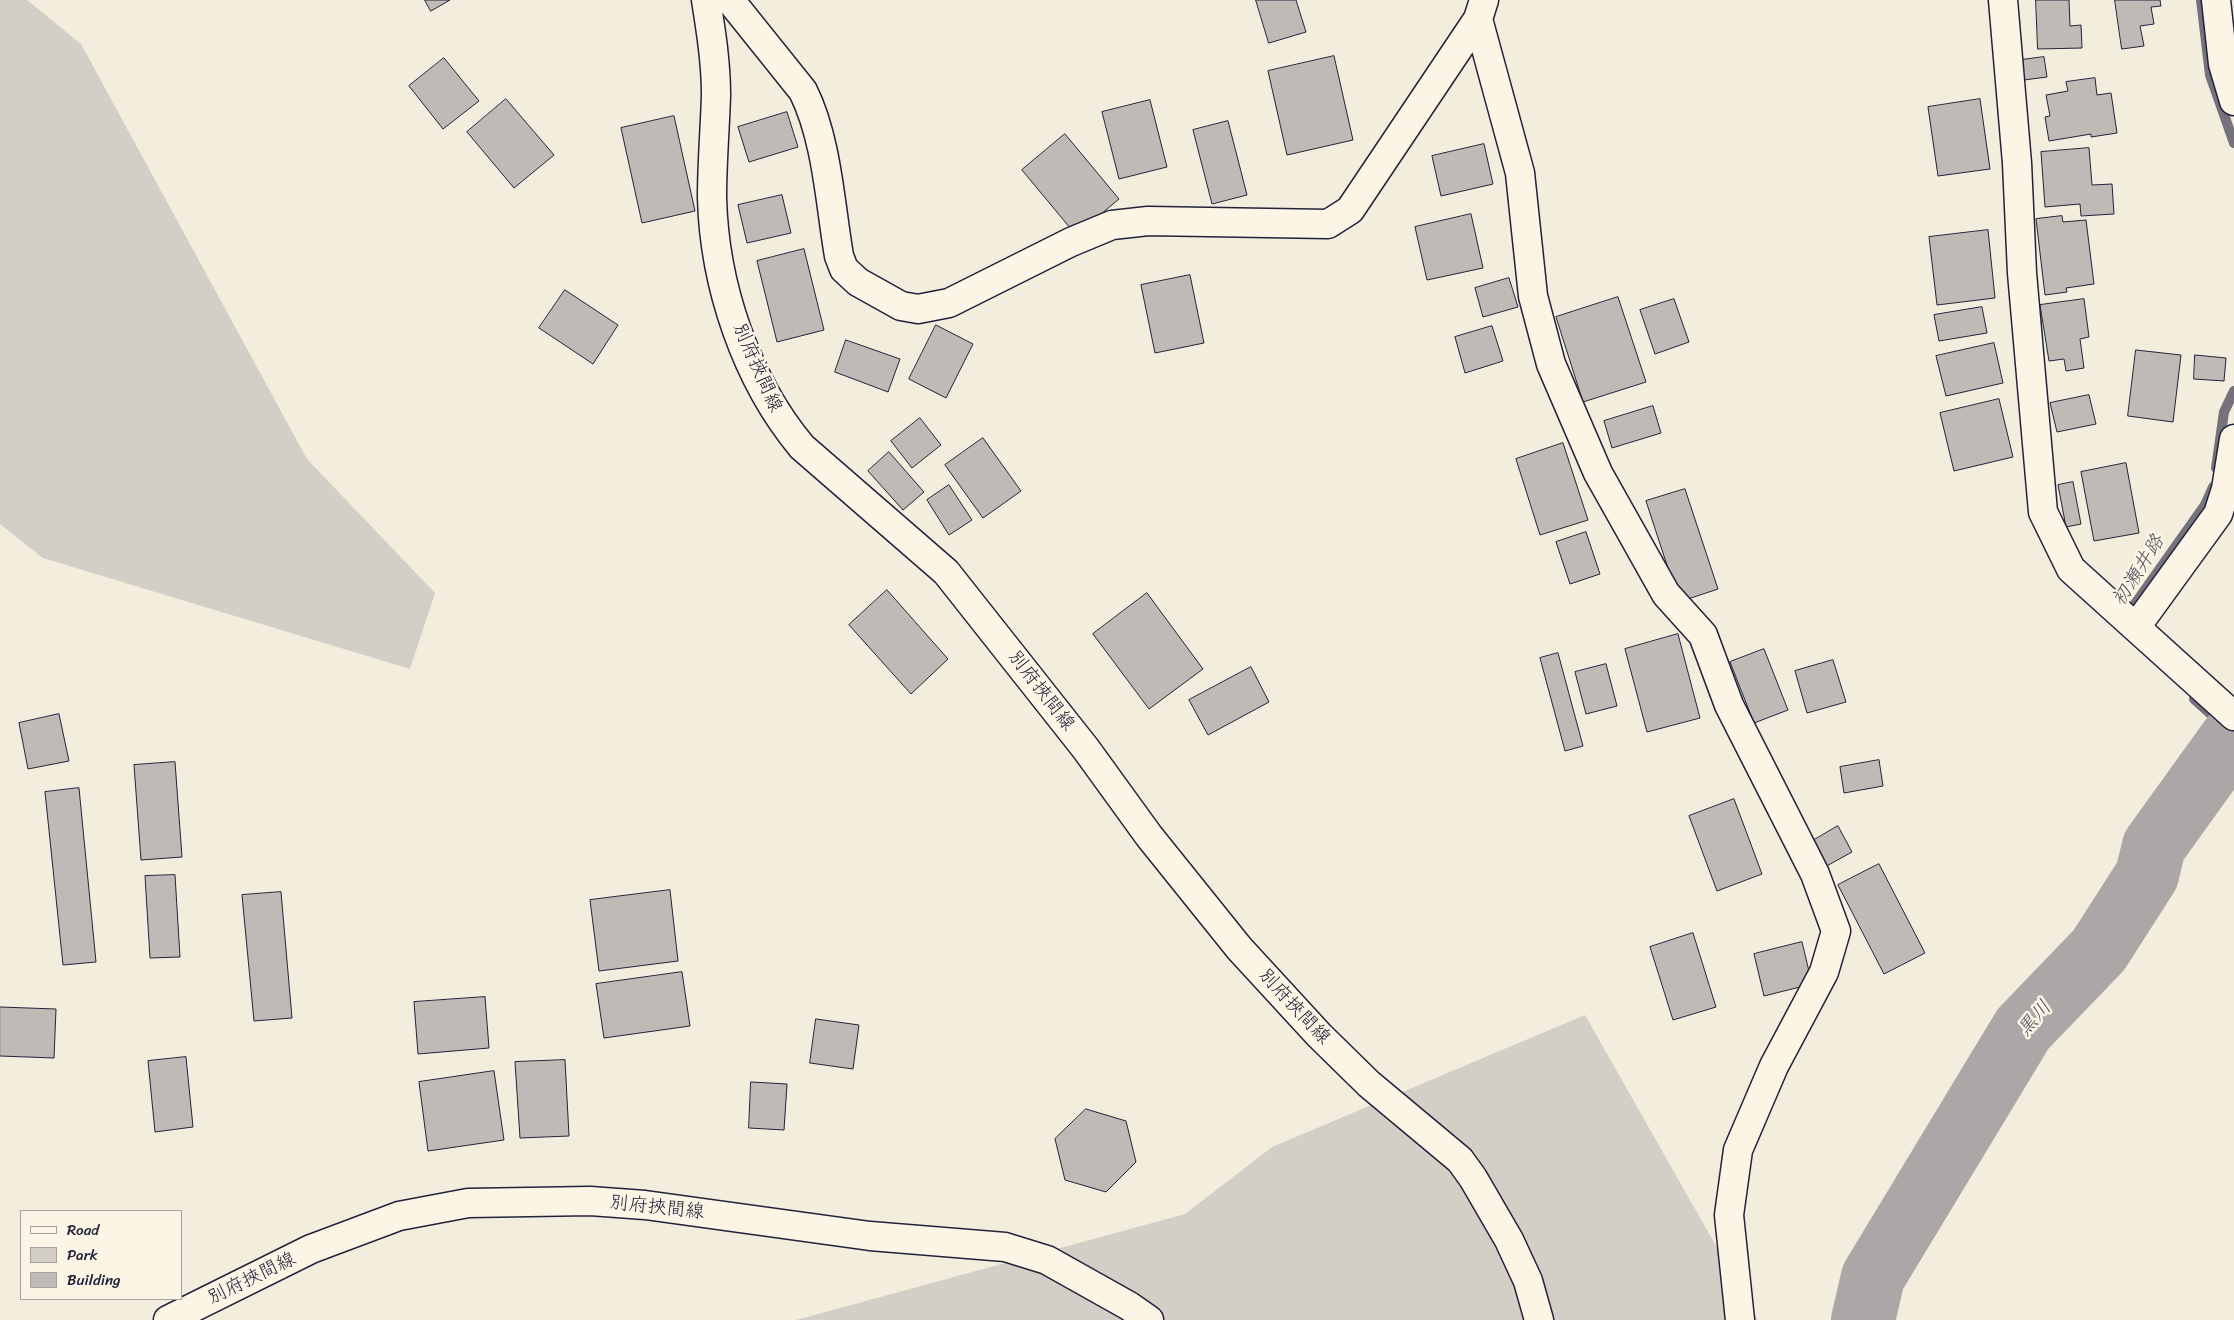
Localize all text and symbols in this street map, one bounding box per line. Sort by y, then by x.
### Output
street label: 別府挾間線 [727,320,787,416]
water label: 初瀬井路 [2108,531,2170,611]
street label: 別府挾間線 [1003,647,1079,735]
street label: 別府挾間線 [1253,964,1335,1050]
water label: 黒川 [2013,996,2057,1042]
street label: 別府挾間線 [609,1192,705,1224]
legend [20,1210,182,1300]
text: Road [67,1217,99,1243]
text: Park [67,1242,98,1268]
street label: 別府挾間線 [204,1248,300,1310]
text: Building [67,1267,121,1293]

